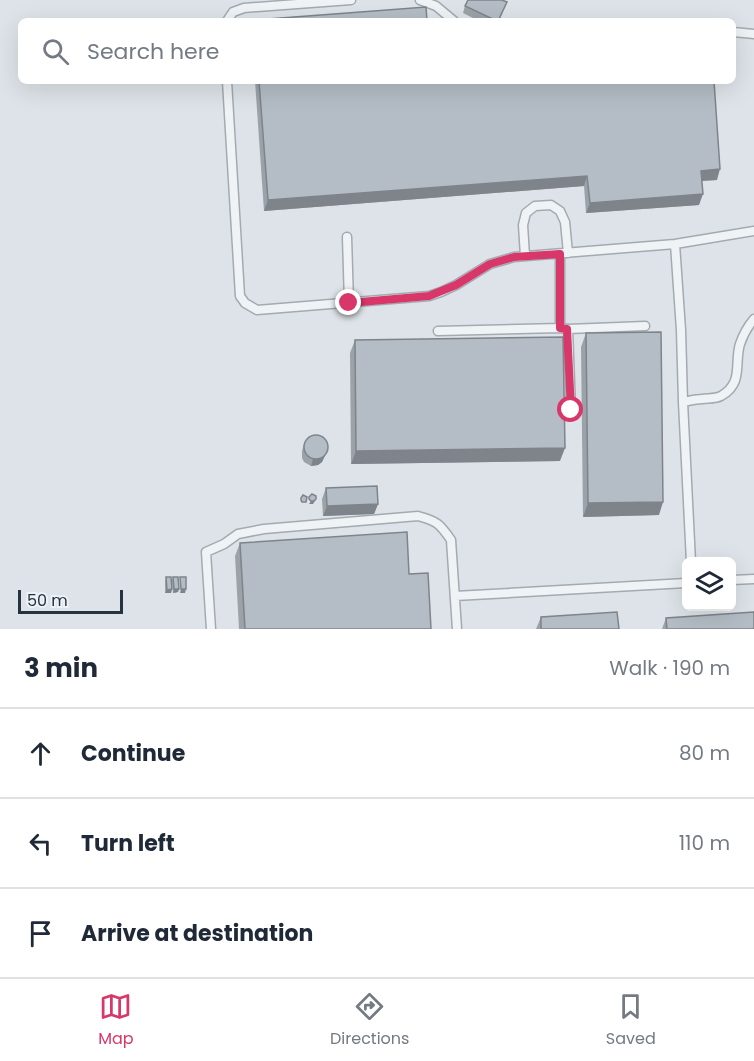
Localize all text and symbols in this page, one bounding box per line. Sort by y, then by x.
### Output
search box [18,18,736,84]
icon: search [39,35,72,68]
text: Search here [87,36,220,67]
route end [335,289,361,315]
route start [557,396,583,422]
map controls [682,557,736,611]
button: layers [682,557,736,611]
scale bar [18,587,123,614]
text: 50 m [27,589,68,612]
text: 3 min [24,650,98,686]
text: Walk · 190 m [609,654,730,682]
icon: ahead [24,737,57,770]
text: Continue [81,738,185,769]
text: 80 m [679,739,730,767]
icon: left [24,827,57,860]
text: Turn left [81,828,175,859]
text: 110 m [679,829,730,857]
icon: arrive [24,917,57,950]
text: Arrive at destination [81,918,313,949]
tab: Map [98,990,134,1051]
tab: Directions [330,990,409,1051]
tab: Saved [606,990,656,1051]

